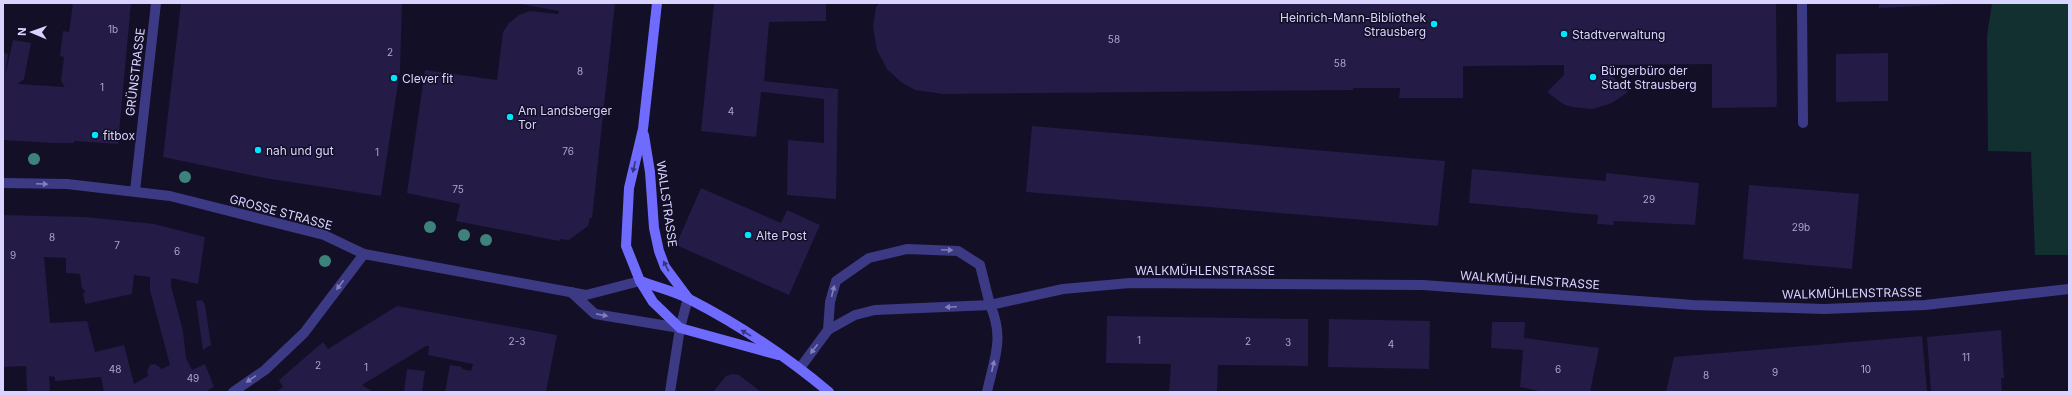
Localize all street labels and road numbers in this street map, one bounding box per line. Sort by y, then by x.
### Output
street label: GRÜNSTRASSE [122,27,148,117]
street label: WALLSTRASSE [654,160,680,248]
street label: GROSSE STRASSE [228,191,334,233]
street label: WALKMÜHLENSTRASSE [1135,263,1275,278]
street label: WALKMÜHLENSTRASSE [1460,268,1600,292]
street label: WALKMÜHLENSTRASSE [1782,284,1922,302]

